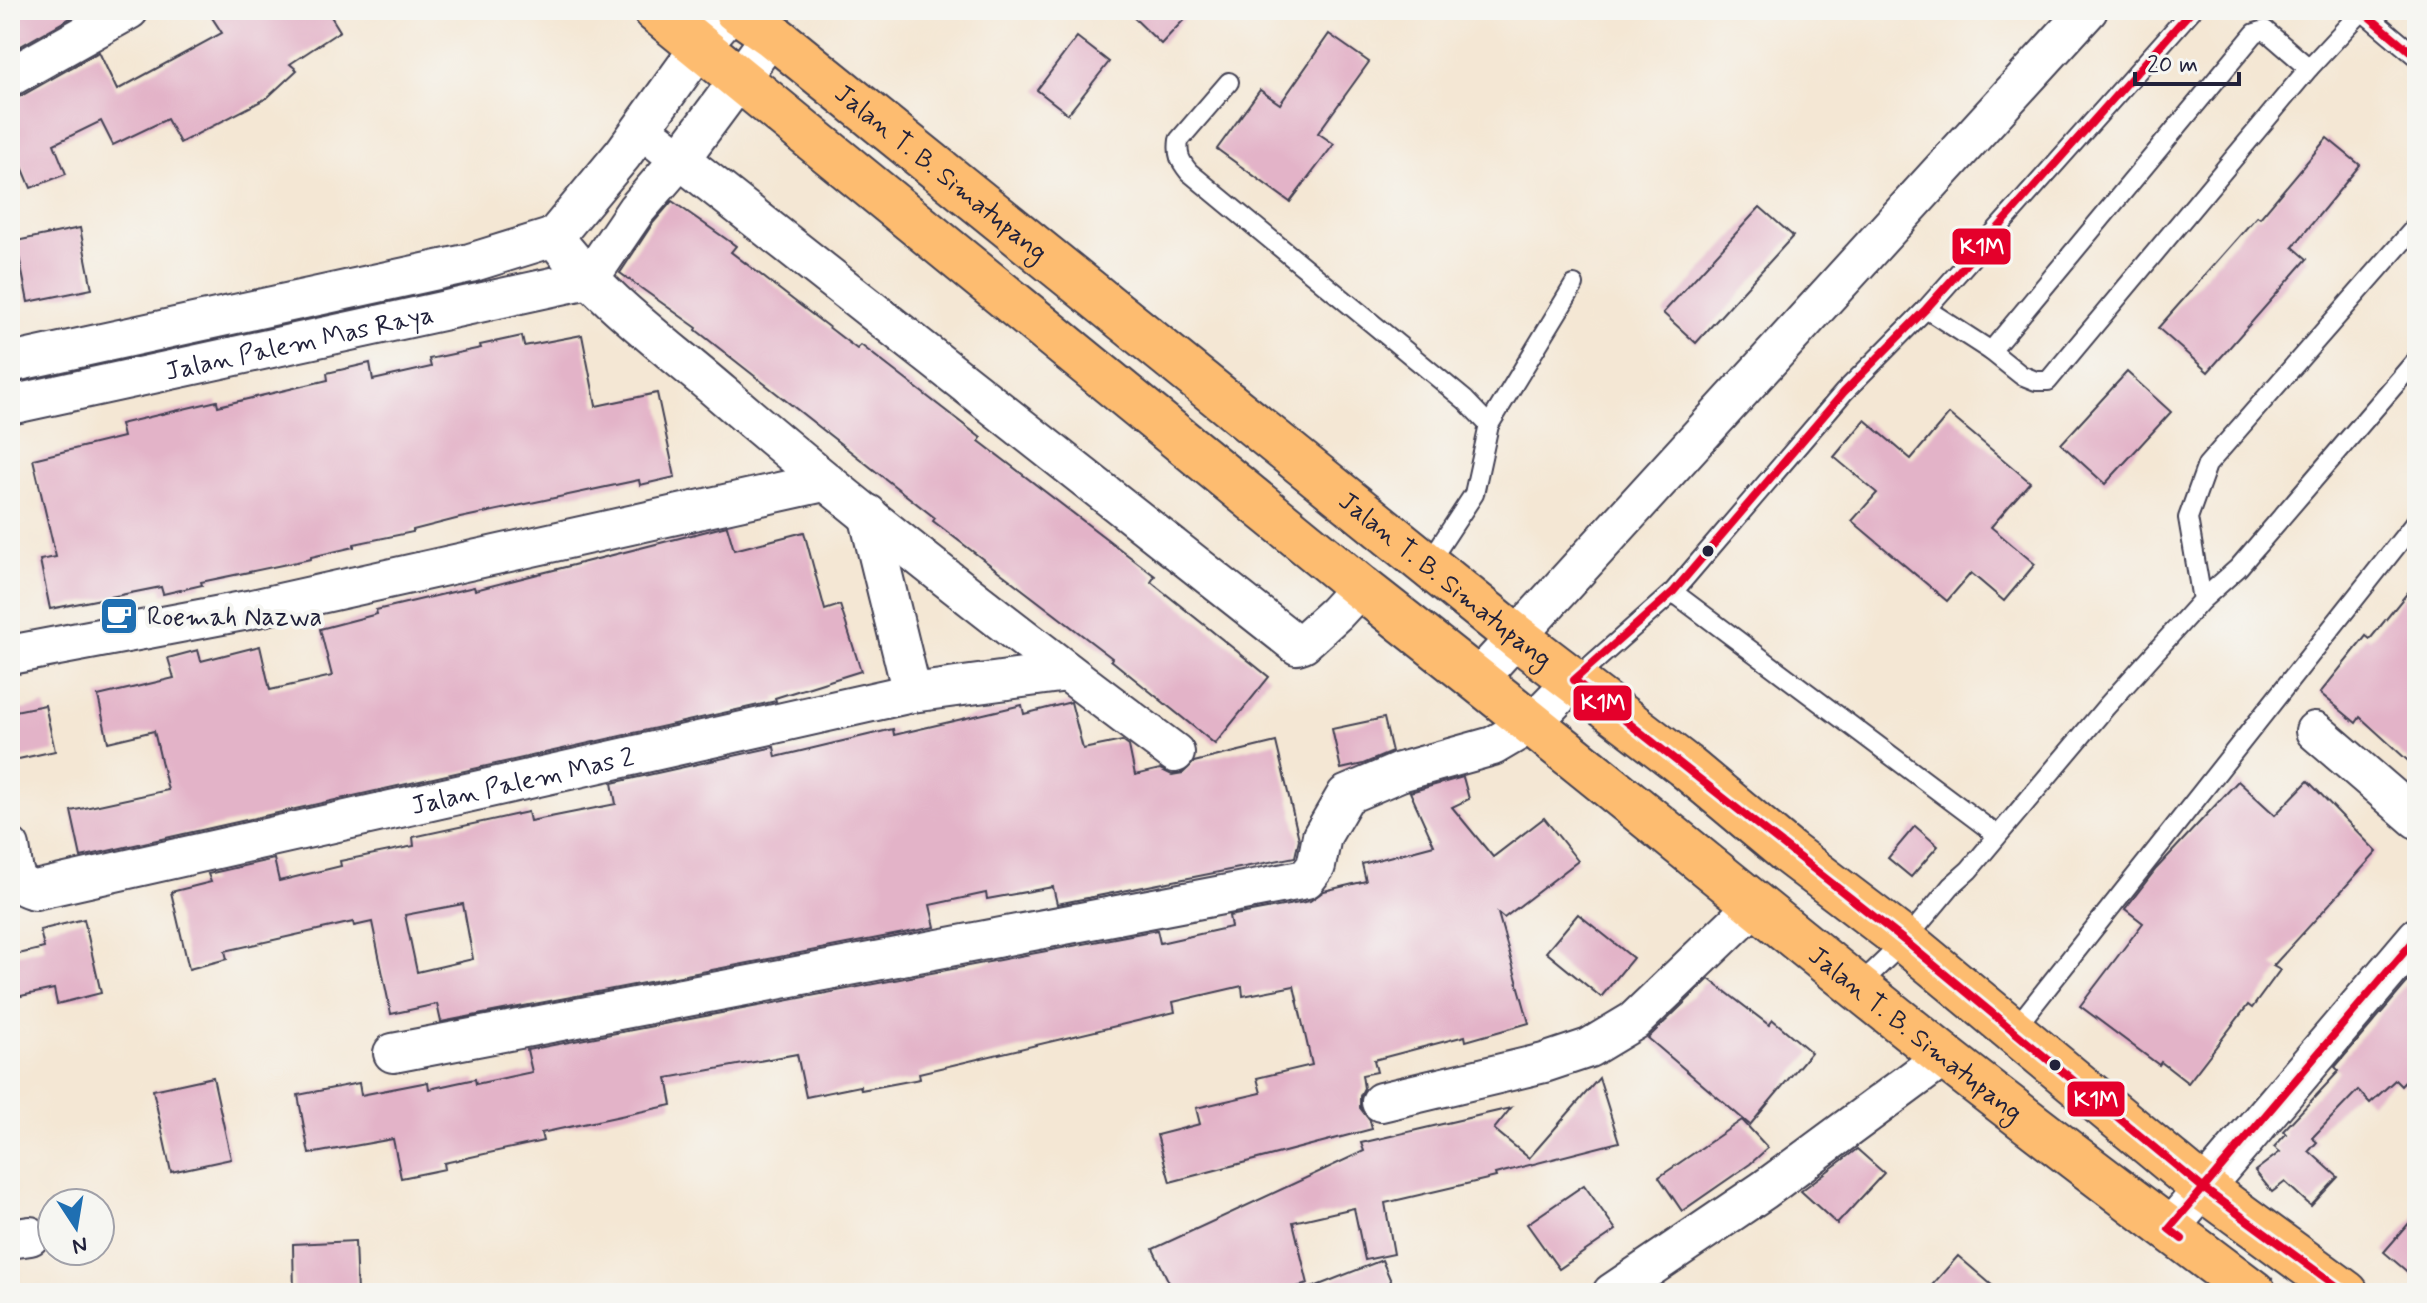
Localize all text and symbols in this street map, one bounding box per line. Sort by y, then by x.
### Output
scale bar [2135,36,2239,86]
text: 20 m [2147,50,2198,81]
street label: Jalan T. B. Simatupang [827,77,1054,272]
line badge: K1M [1951,227,2012,266]
text: K1M [1960,234,2004,262]
street label: Jalan Palem Mas Raya [162,298,437,390]
street label: Jalan T. B. Simatupang [1331,485,1558,678]
unlabelled marker [1700,543,1716,559]
cafe icon: Roemah Nazwa [98,595,140,637]
place label: Roemah Nazwa [147,601,322,635]
line badge: K1M [1572,684,1633,722]
text: K1M [1581,690,1625,718]
street label: Jalan Palem Mas 2 [408,741,638,824]
street label: Jalan T. B. Simatupang [1801,939,2029,1132]
unlabelled marker [2047,1057,2063,1073]
line badge: K1M [2066,1080,2126,1118]
text: K1M [2074,1087,2118,1115]
north arrow [36,1187,116,1267]
text: N [70,1229,90,1260]

